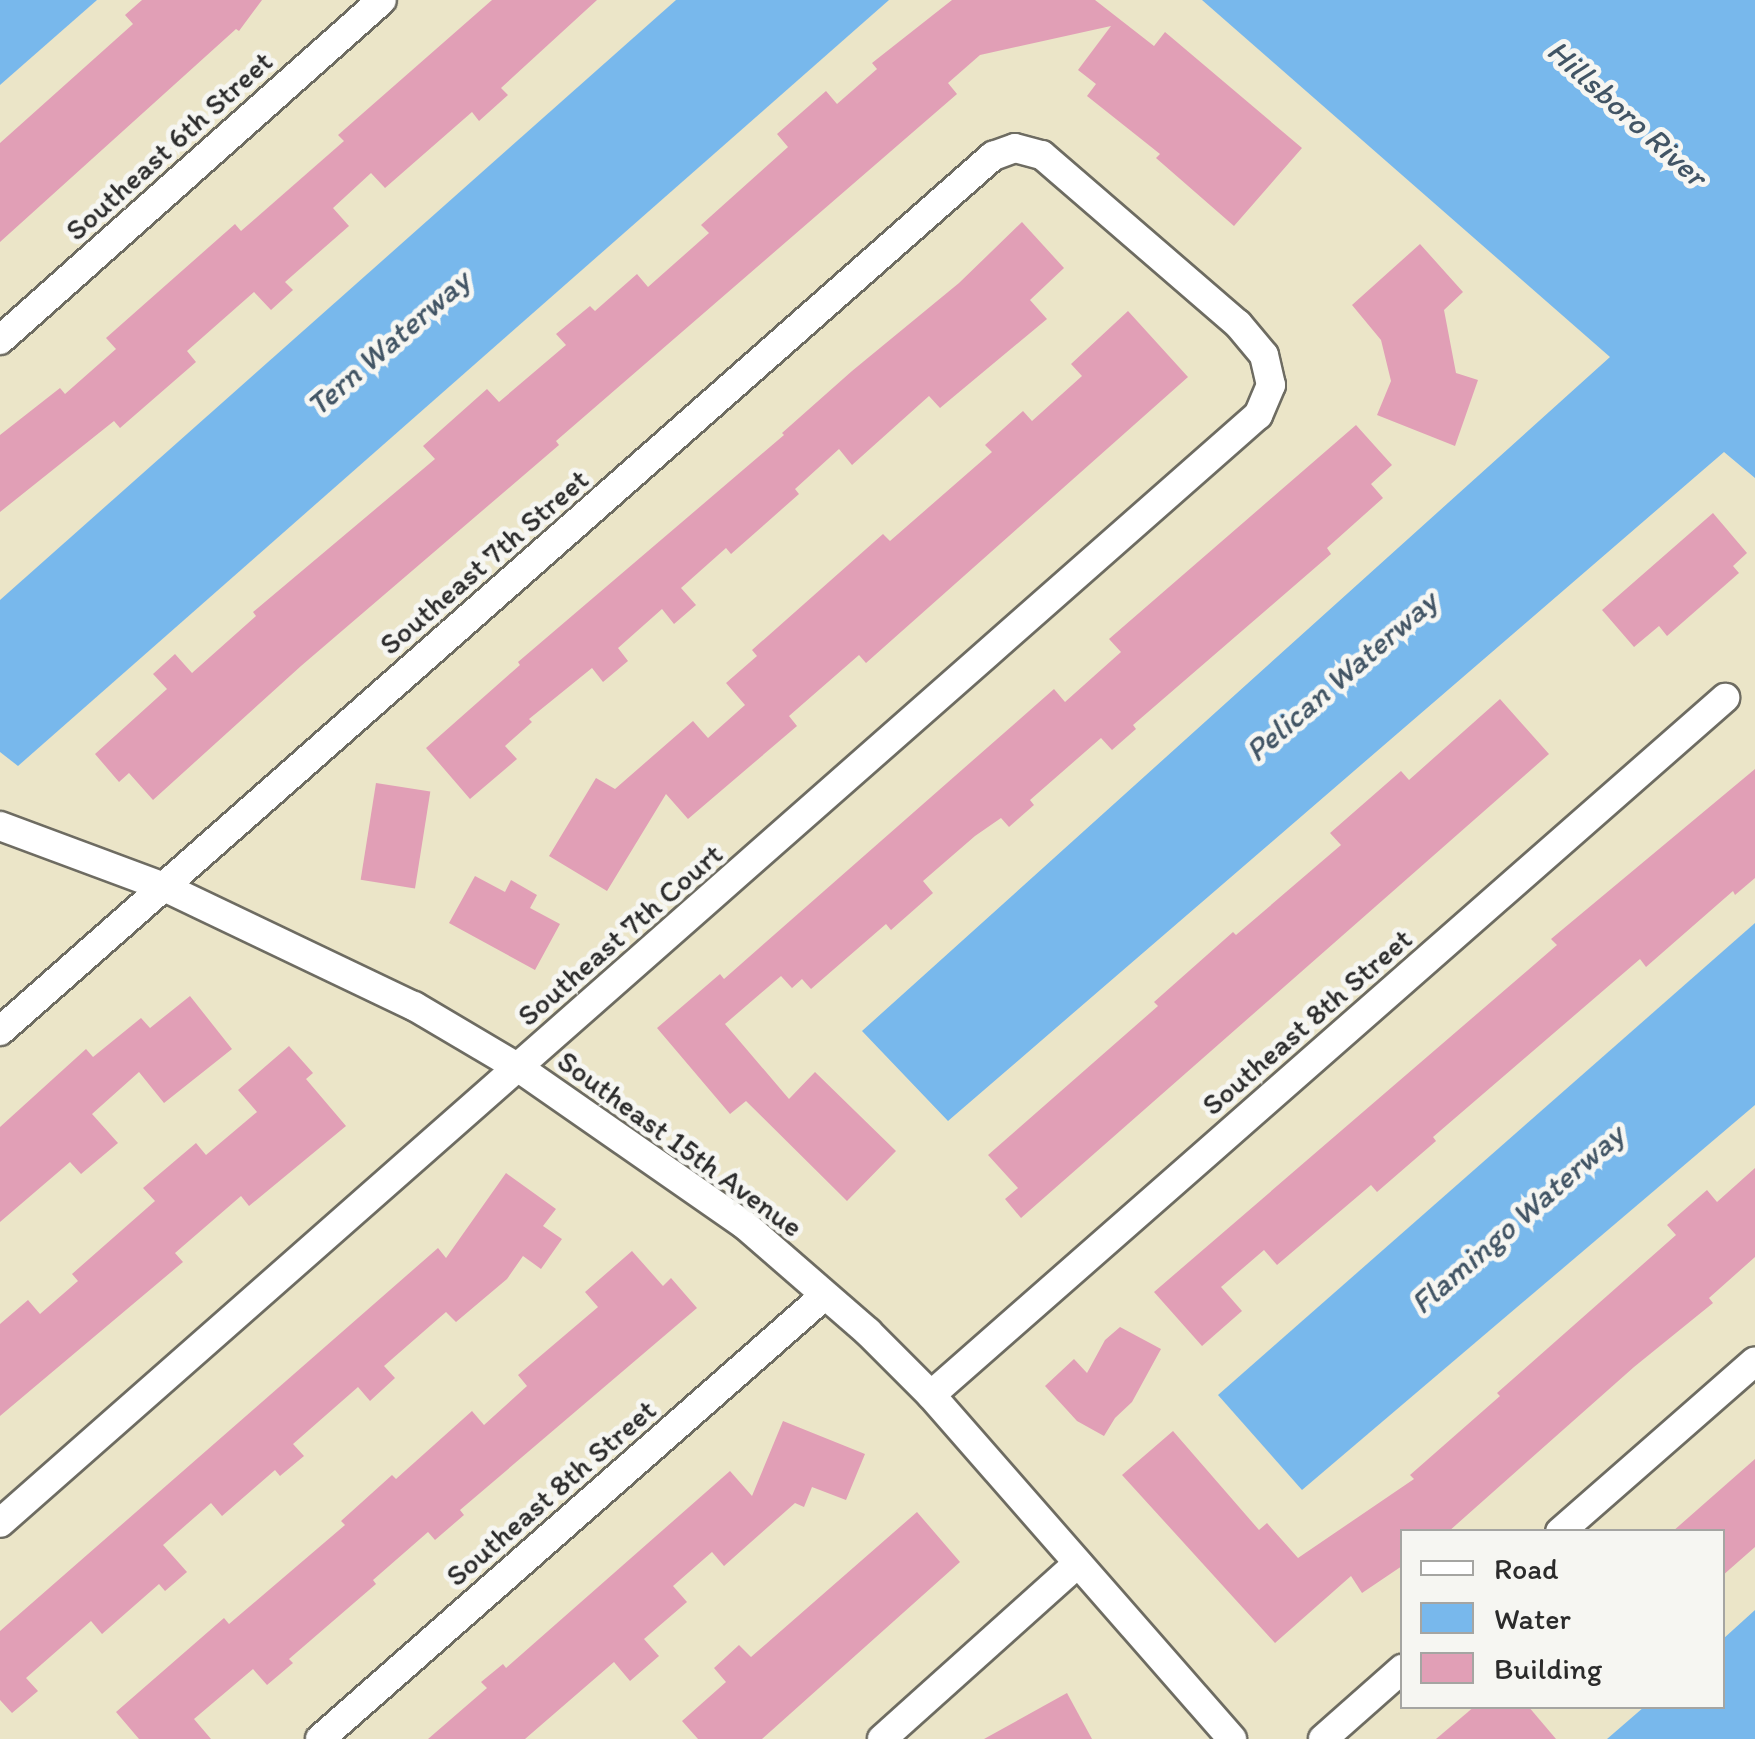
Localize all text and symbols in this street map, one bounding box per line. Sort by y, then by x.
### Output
water label: Hillsboro River [1540,32,1714,194]
street label: Southeast 6th Street [58,44,280,248]
water label: Tern Waterway [299,262,477,424]
street label: Southeast 7th Street [372,462,596,662]
water label: Pelican Waterway [1237,582,1445,770]
street label: Southeast 7th Court [510,836,730,1034]
street label: Southeast 8th Street [1195,921,1419,1123]
street label: Southeast 15th Avenue [551,1043,809,1245]
water label: Flamingo Waterway [1403,1116,1631,1322]
street label: Southeast 8th Street [439,1392,663,1594]
legend [1400,1529,1725,1709]
text: Road [1494,1550,1559,1587]
text: Water [1494,1600,1571,1637]
text: Building [1494,1650,1602,1687]

